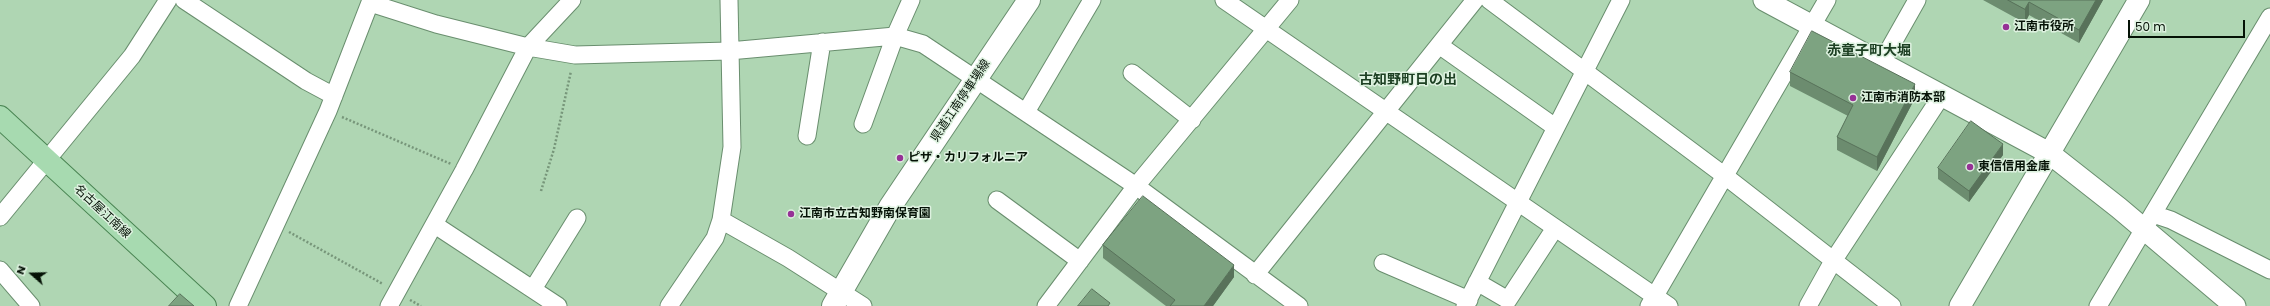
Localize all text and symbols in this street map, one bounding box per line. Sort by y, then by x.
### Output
scale bar [2130,12,2247,38]
text: 50 m [2135,18,2166,35]
place label: 江南市役所 [2014,20,2074,34]
marker: 江南市役所 [2001,22,2011,32]
district label: 赤童子町大堀 [1827,43,1911,59]
street label: 県道江南停車場線 [928,57,994,145]
district label: 古知野町日の出 [1359,72,1457,88]
place label: 江南市消防本部 [1861,91,1945,105]
marker: 江南市消防本部 [1848,93,1858,103]
place label: ピザ・カリフォルニア [908,151,1028,165]
marker: ピザ・カリフォルニア [895,153,905,163]
place label: 東信信用金庫 [1978,160,2050,174]
marker: 東信信用金庫 [1965,162,1975,172]
street label: 名古屋江南線 [71,182,133,242]
place label: 江南市立古知野南保育園 [799,207,931,221]
marker: 江南市立古知野南保育園 [786,209,796,219]
north arrow [12,254,52,294]
text: N [12,263,30,277]

